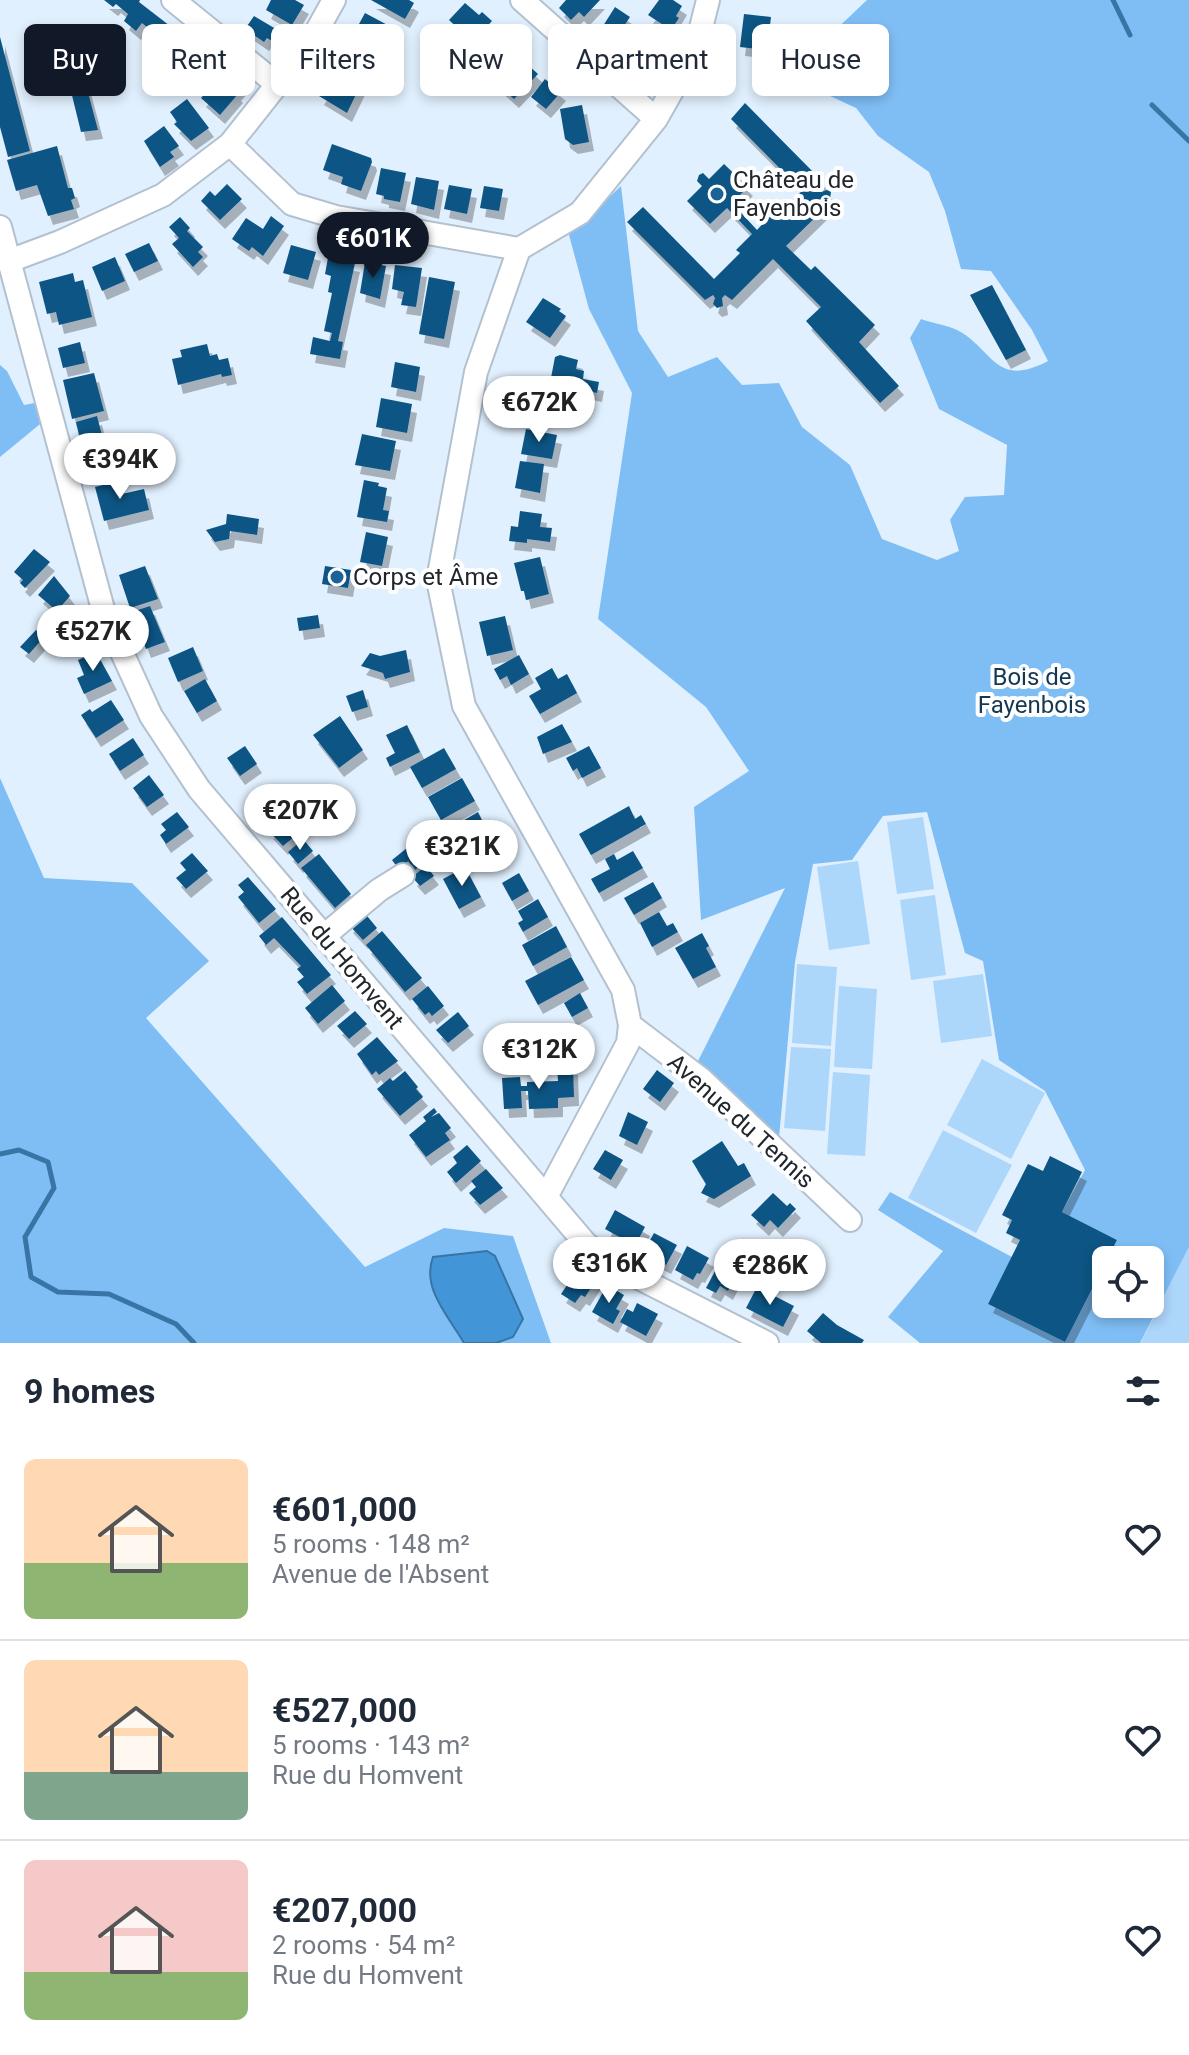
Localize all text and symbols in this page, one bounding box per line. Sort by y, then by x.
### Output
chip: Buy [24,24,126,96]
chip: Rent [142,24,255,96]
chip: Filters [271,24,404,96]
chip: New [420,24,532,96]
chip: Apartment [548,24,736,96]
chip: House [752,24,889,96]
place label: Château de Fayenbois [733,166,854,222]
marker: Château de Fayenbois [708,185,726,203]
pin: €601K [317,212,429,280]
text: €601K [335,223,411,253]
pin: €672K [483,376,595,444]
text: €672K [501,387,577,417]
pin: €394K [64,433,176,501]
text: €394K [82,444,158,474]
place label: Corps et Âme [353,563,498,591]
marker: Corps et Âme [328,568,346,586]
pin: €527K [37,605,149,673]
text: €527K [55,616,131,646]
park label: Bois de Fayenbois [978,663,1086,719]
pin: €207K [244,784,356,852]
text: €207K [262,795,338,825]
pin: €321K [406,820,518,888]
text: €321K [424,831,500,861]
street label: Rue du Homvent [275,881,410,1035]
pin: €312K [483,1023,595,1091]
text: €312K [501,1034,577,1064]
street label: Avenue du Tennis [662,1048,820,1194]
pin: €316K [553,1237,665,1305]
pin: €286K [714,1239,826,1307]
map controls [1092,1246,1164,1318]
button: locate [1092,1246,1164,1318]
text: €316K [571,1248,647,1278]
text: €286K [732,1250,808,1280]
icon: filters [1121,1369,1165,1413]
text: 9 homes [24,1371,155,1411]
text: €601,000 [272,1489,417,1529]
icon: home [88,1491,184,1587]
icon: heart [1121,1517,1165,1561]
text: 5 rooms · 148 m² [272,1529,470,1559]
text: Avenue de l'Absent [272,1559,489,1589]
text: €527,000 [272,1690,417,1730]
icon: home [88,1692,184,1788]
icon: heart [1121,1718,1165,1762]
text: 5 rooms · 143 m² [272,1730,470,1760]
text: Rue du Homvent [272,1760,463,1790]
text: €207,000 [272,1890,417,1930]
icon: home [88,1892,184,1988]
icon: heart [1121,1918,1165,1962]
text: 2 rooms · 54 m² [272,1930,455,1960]
text: Rue du Homvent [272,1960,463,1990]

